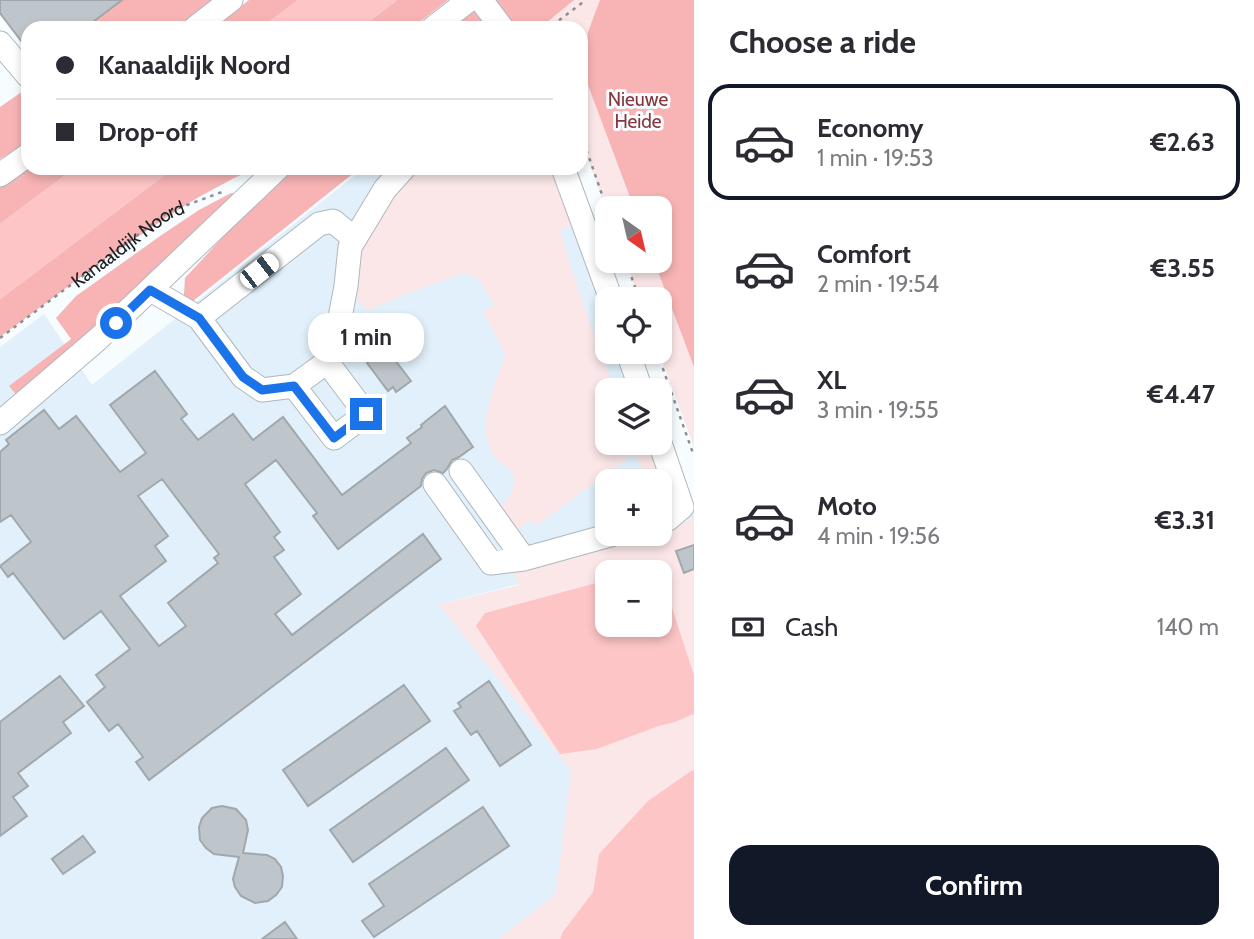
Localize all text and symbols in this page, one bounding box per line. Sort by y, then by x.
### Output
text: Choose a ride [729,22,916,61]
text: Kanaaldijk Noord [98,49,291,81]
park label: Nieuwe Heide [608,88,668,133]
icon: car [733,111,796,174]
text: Economy [817,112,923,144]
text: Drop-off [98,116,198,148]
text: €2.63 [1150,126,1215,158]
text: 1 min · 19:53 [817,144,934,172]
street label: Kanaaldijk Noord [66,196,187,292]
north arrow [595,196,672,273]
map controls [595,196,672,637]
icon: car [733,237,796,300]
text: Comfort [817,238,911,270]
car [236,250,283,292]
text: €3.55 [1151,252,1215,284]
text: 2 min · 19:54 [817,270,939,298]
button: locate [595,287,672,364]
route start [100,307,132,339]
callout: 1 min [308,312,424,362]
text: 1 min [340,323,392,351]
icon: car [733,363,796,426]
text: XL [817,364,846,396]
button: layers [595,378,672,455]
text: €4.47 [1147,378,1215,410]
text: 3 min · 19:55 [817,396,939,424]
route end [350,398,382,430]
button: + [595,469,672,546]
icon: car [733,489,796,552]
text: Moto [817,490,877,522]
text: €3.31 [1155,504,1215,536]
text: 4 min · 19:56 [817,522,940,550]
button: − [595,560,672,637]
icon: cash [729,608,767,646]
text: Cash [785,611,838,643]
text: 140 m [1157,613,1219,641]
button: Confirm [729,845,1219,925]

